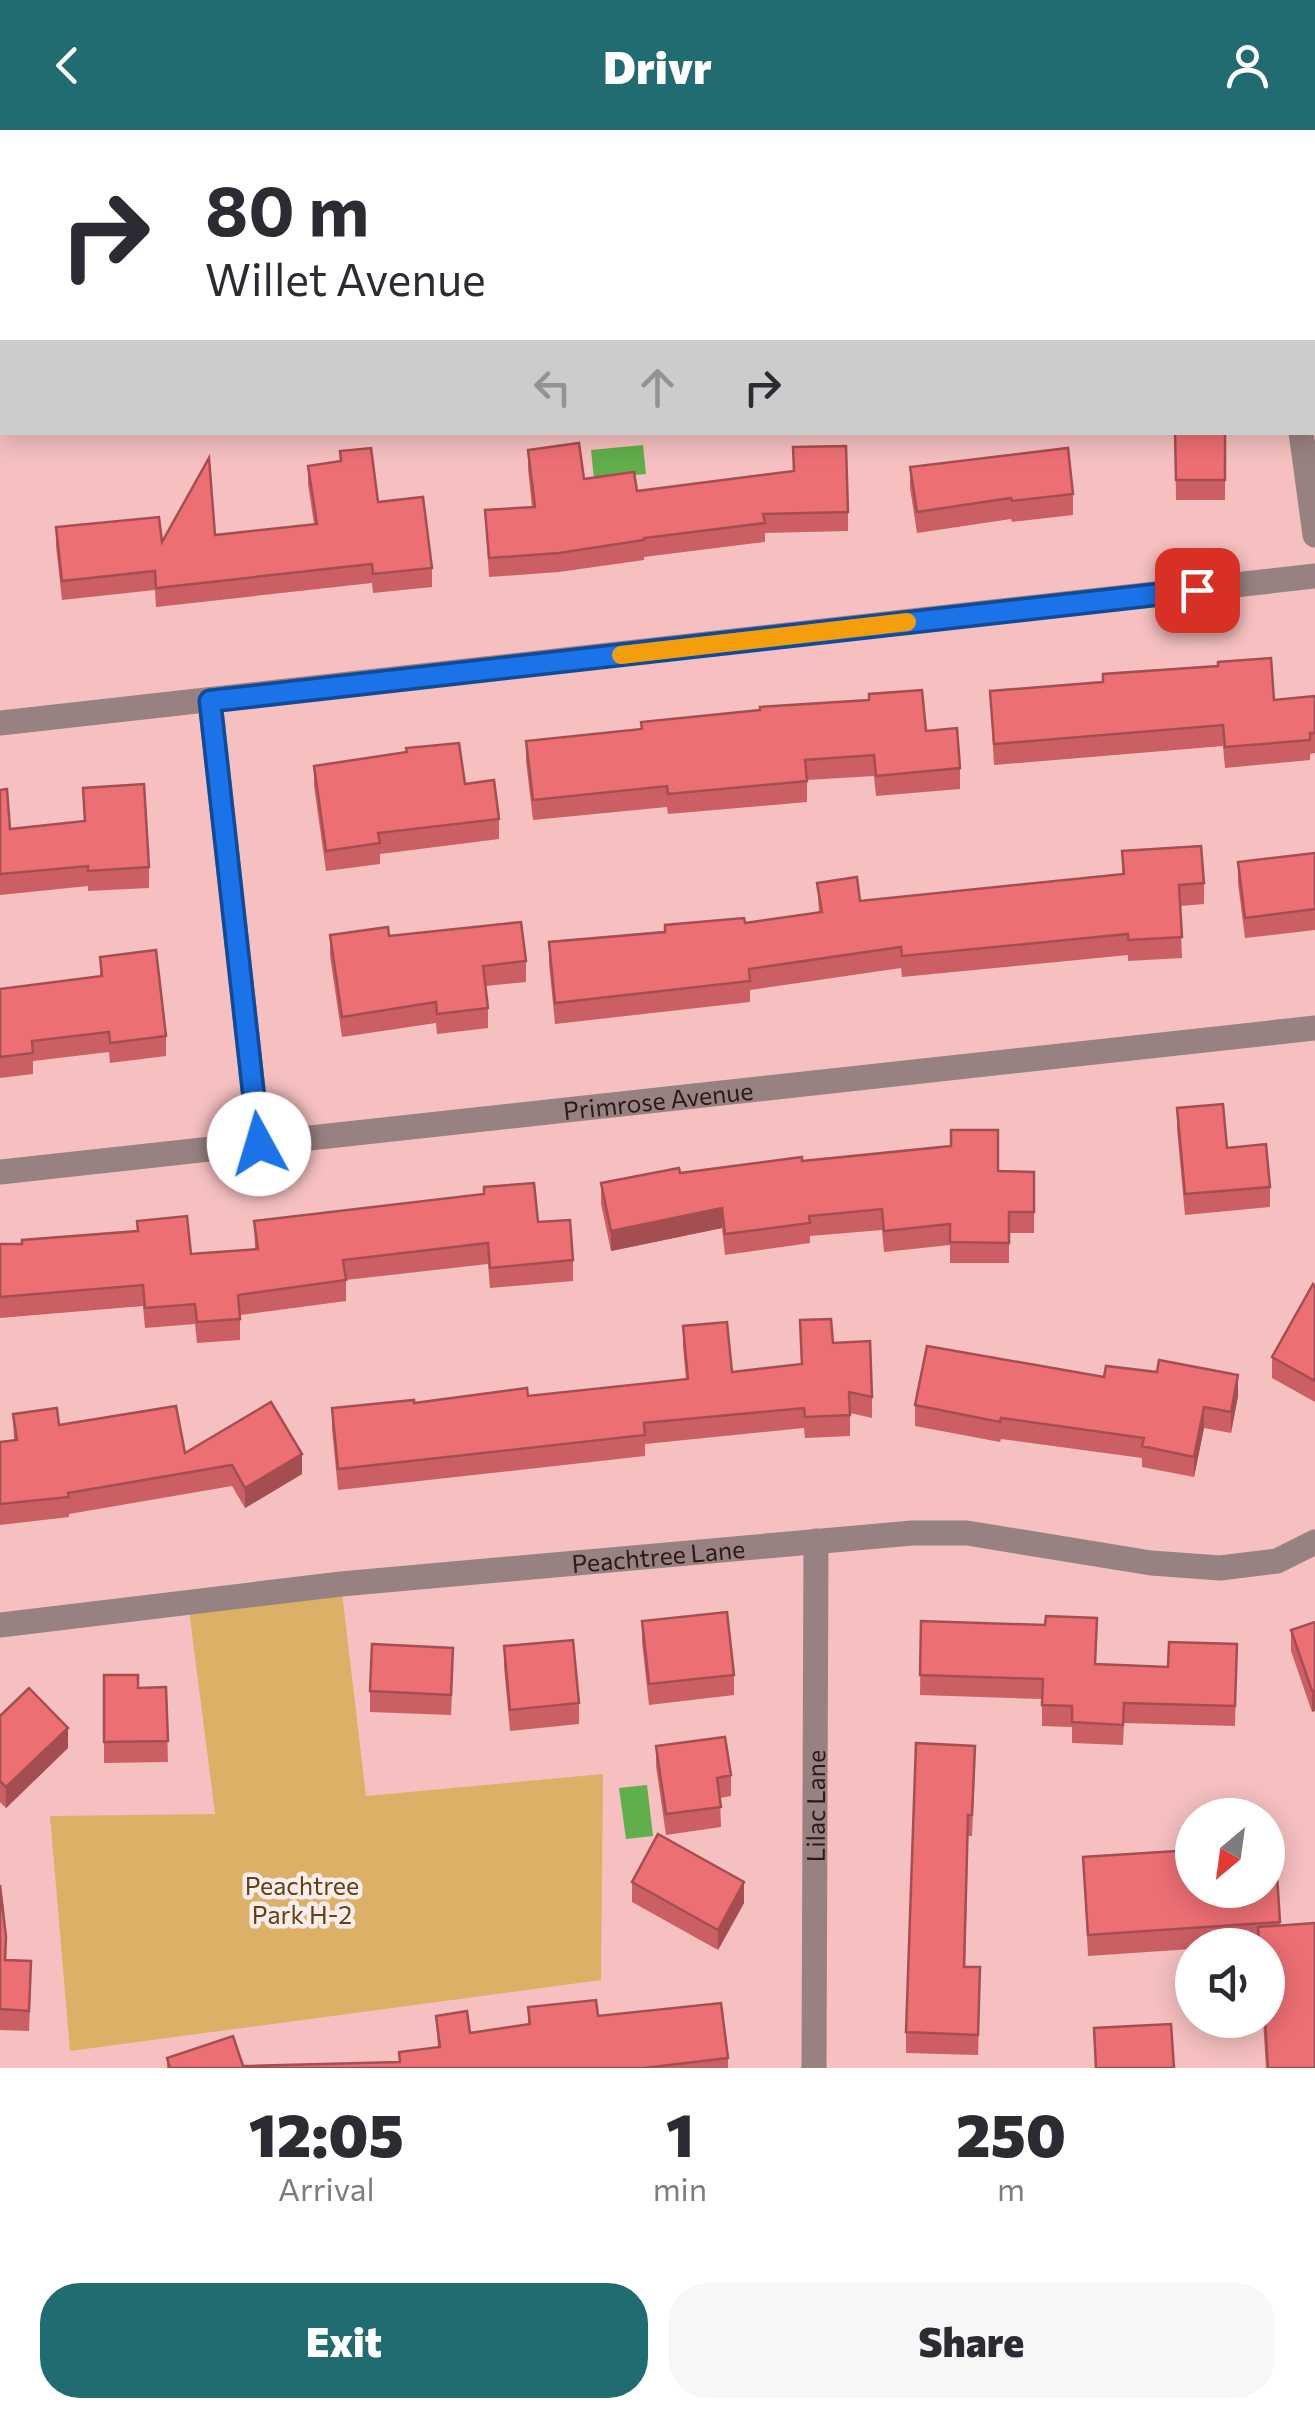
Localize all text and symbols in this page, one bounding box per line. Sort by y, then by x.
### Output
icon: back [40,38,95,93]
text: Drivr [603,38,712,93]
icon: person [1220,38,1275,93]
text: 80 m [205,165,369,250]
icon: right [40,170,170,300]
text: Willet Avenue [205,250,486,305]
icon: left [525,360,580,415]
icon: ahead [630,360,685,415]
icon: right [735,360,790,415]
pin [1155,548,1240,633]
icon: arrive [1170,563,1225,618]
street label: Primrose Avenue [561,1075,755,1125]
position arrow [207,1092,311,1196]
street label: Peachtree Lane [570,1533,746,1578]
street label: Lilac Lane [800,1750,830,1862]
north arrow [1175,1798,1285,1908]
map controls [1175,1798,1285,2038]
park label: Peachtree Park H-2 [245,1870,359,1929]
button: sound [1175,1928,1285,2038]
text: 12:05 [249,2096,404,2169]
text: 1 [666,2096,694,2169]
text: 250 [956,2096,1066,2169]
text: Arrival [278,2168,375,2208]
text: min [653,2168,707,2208]
text: m [997,2168,1025,2208]
button: Exit [40,2283,648,2398]
button: Share [668,2283,1275,2398]

